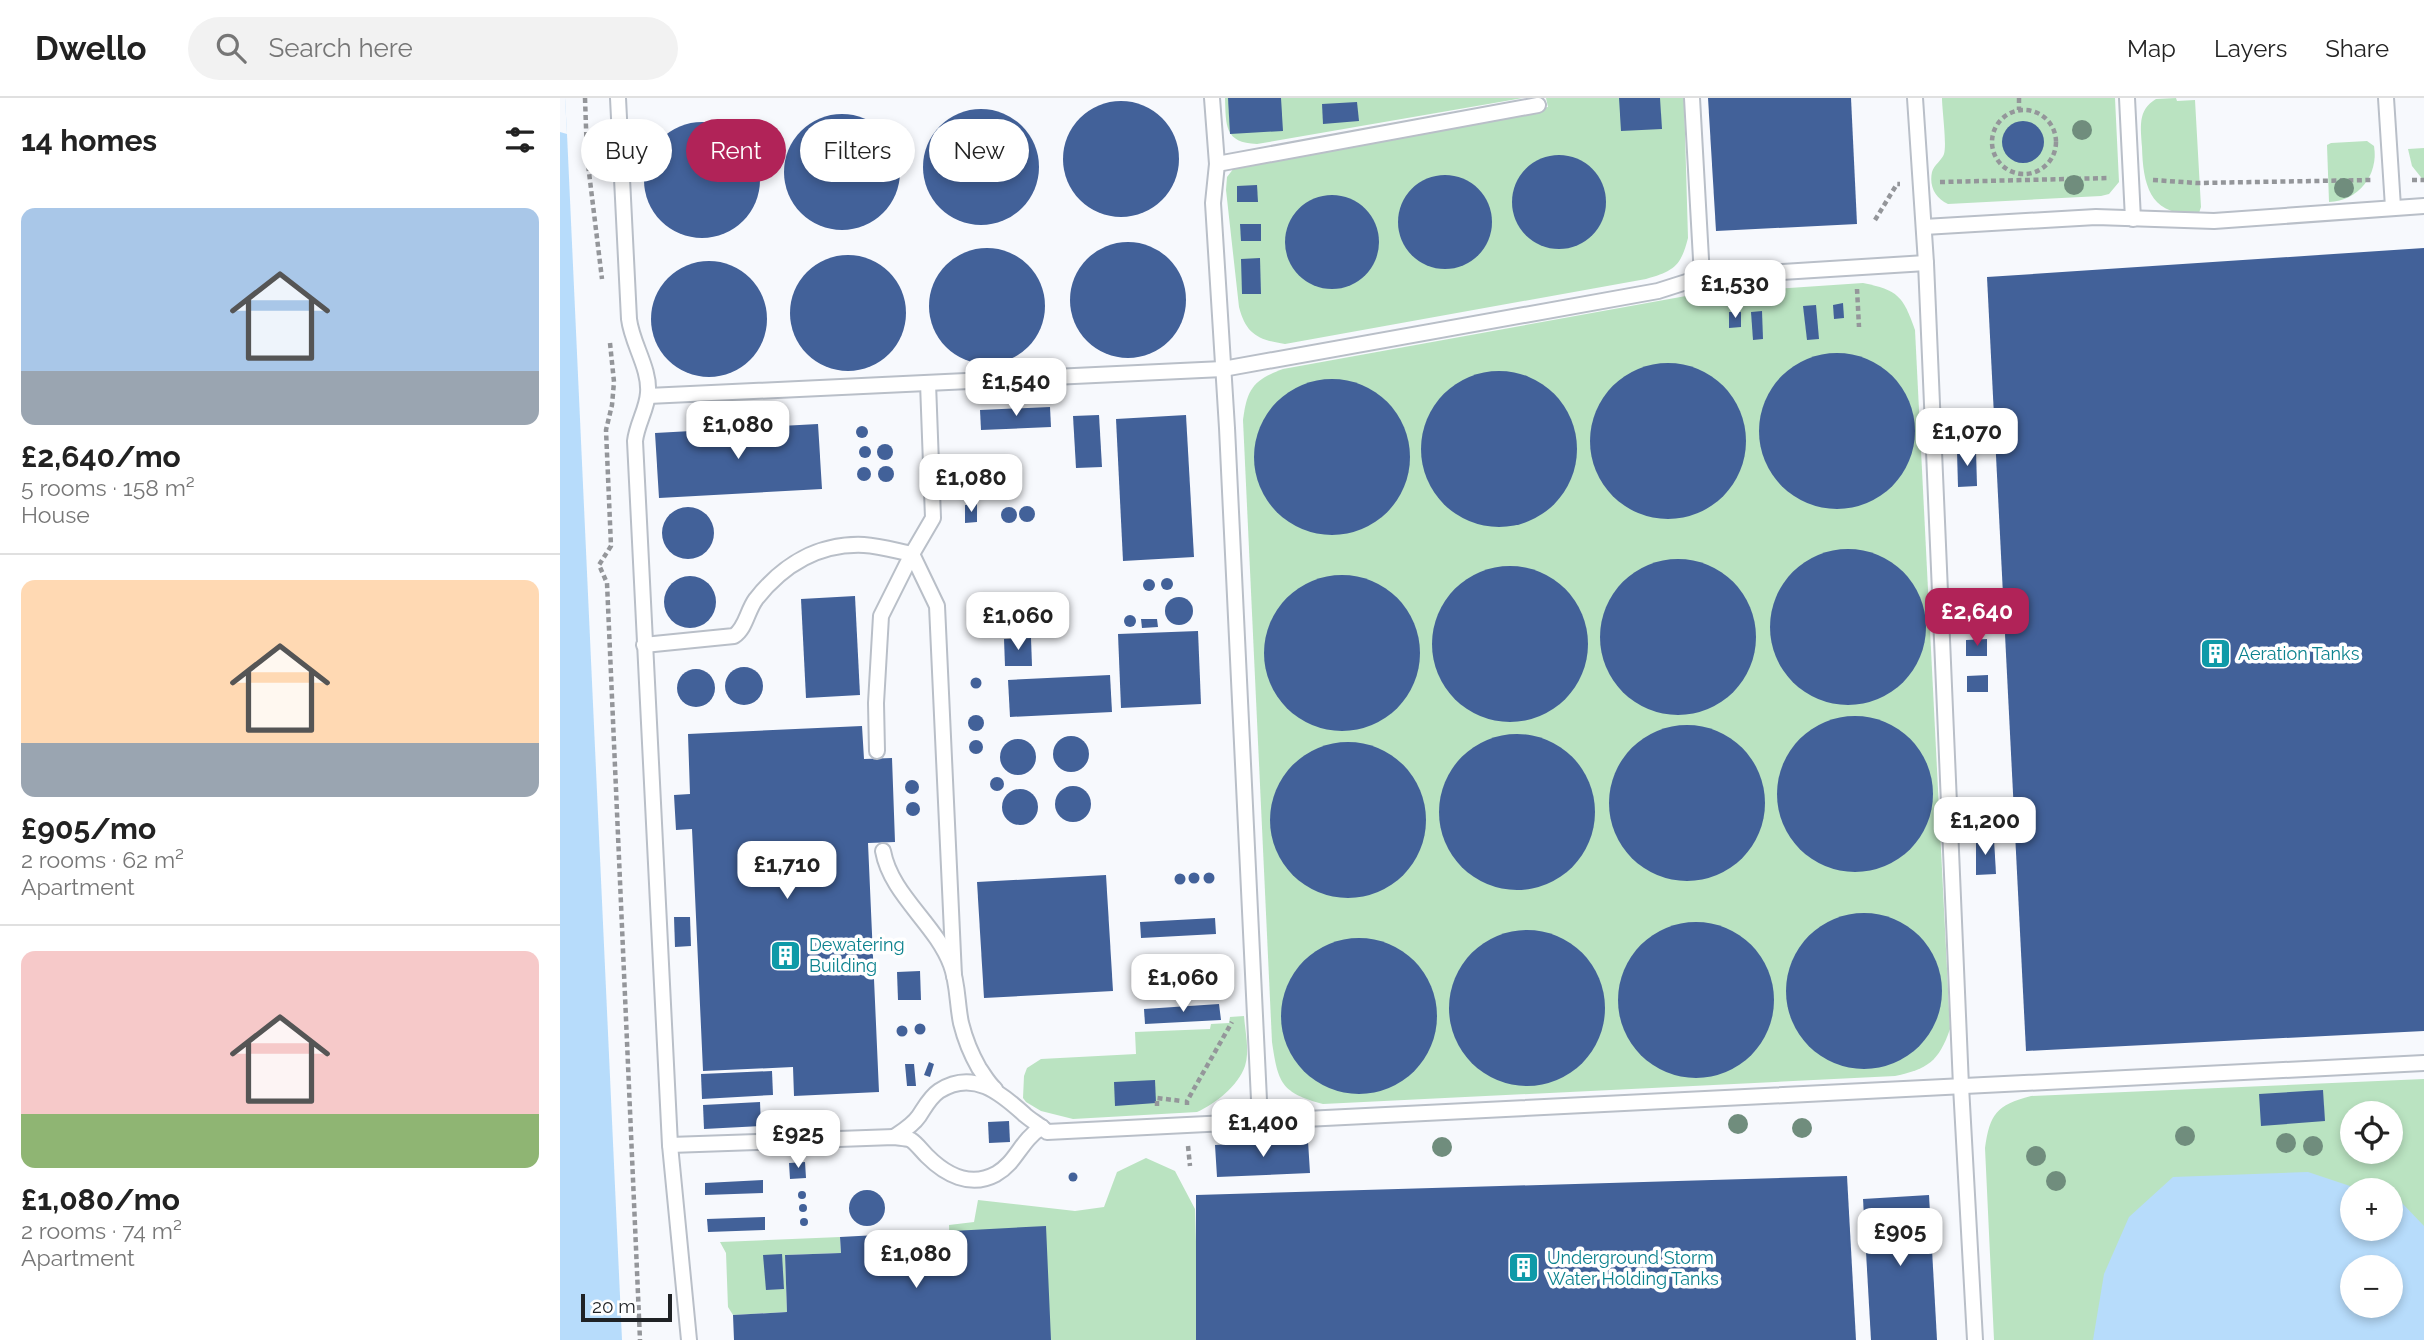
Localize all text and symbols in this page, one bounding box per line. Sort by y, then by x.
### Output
search box [188,17,678,80]
text: Dwello [35,29,146,68]
icon: search [212,29,250,67]
text: Search here [268,33,413,63]
text: Map [2127,34,2176,63]
text: Layers [2214,34,2287,63]
text: Share [2325,34,2389,63]
chip: Buy [581,119,672,182]
chip: Rent [686,119,786,182]
chip: Filters [800,119,915,182]
chip: New [929,119,1029,182]
icon: filters [501,121,539,159]
text: 14 homes [21,123,157,158]
icon: home [217,253,343,379]
pin: £1,530 [1678,260,1792,320]
text: £1,530 [1701,269,1769,296]
pin: £1,540 [959,358,1073,418]
text: £1,540 [981,367,1051,394]
pin: £1,080 [681,402,795,461]
pin: £1,070 [1910,408,2024,468]
text: £1,080 [702,410,774,437]
text: £1,070 [1932,417,2002,444]
text: £2,640/mo [21,439,181,474]
pin: £1,080 [914,454,1028,514]
text: £1,080 [935,463,1007,490]
text: 5 rooms · 158 m² [21,474,195,501]
text: House [21,501,90,528]
pin: £2,640 [1920,588,2034,648]
pin: £1,060 [961,592,1075,652]
text: £2,640 [1941,597,2013,624]
text: £1,060 [982,601,1054,628]
icon: home [217,625,343,751]
building icon: Aeration Tanks [2198,637,2232,671]
place label: Aeration Tanks [2238,643,2360,664]
pin: £1,200 [1928,798,2042,857]
text: £1,200 [1950,806,2020,833]
text: £905/mo [21,811,156,846]
pin: £1,710 [730,842,844,901]
text: 2 rooms · 62 m² [21,846,184,873]
text: £1,710 [753,850,821,877]
text: Apartment [21,873,135,900]
place label: Dewatering Building [809,934,905,976]
building icon: Dewatering Building [769,938,803,972]
pin: £1,060 [1126,954,1240,1014]
text: £1,060 [1147,963,1219,990]
icon: home [217,996,343,1122]
pin: £1,400 [1206,1100,1320,1159]
map controls [2340,1101,2403,1318]
button: locate [2340,1101,2403,1164]
text: £1,400 [1228,1108,1298,1135]
pin: £925 [757,1110,839,1170]
text: £925 [772,1119,824,1146]
button: + [2340,1178,2403,1241]
text: £1,080/mo [21,1182,180,1217]
pin: £905 [1859,1208,1941,1268]
text: 2 rooms · 74 m² [21,1217,182,1244]
text: £905 [1874,1217,1926,1244]
pin: £1,080 [859,1230,973,1290]
text: £1,080 [880,1239,952,1266]
text: Apartment [21,1244,135,1271]
place label: Underground Storm Water Holding Tanks [1547,1247,1719,1289]
building icon: Underground Storm Water Holding Tanks [1507,1251,1541,1285]
button: − [2340,1255,2403,1318]
scale bar [581,1291,672,1323]
text: 20 m [592,1295,636,1317]

